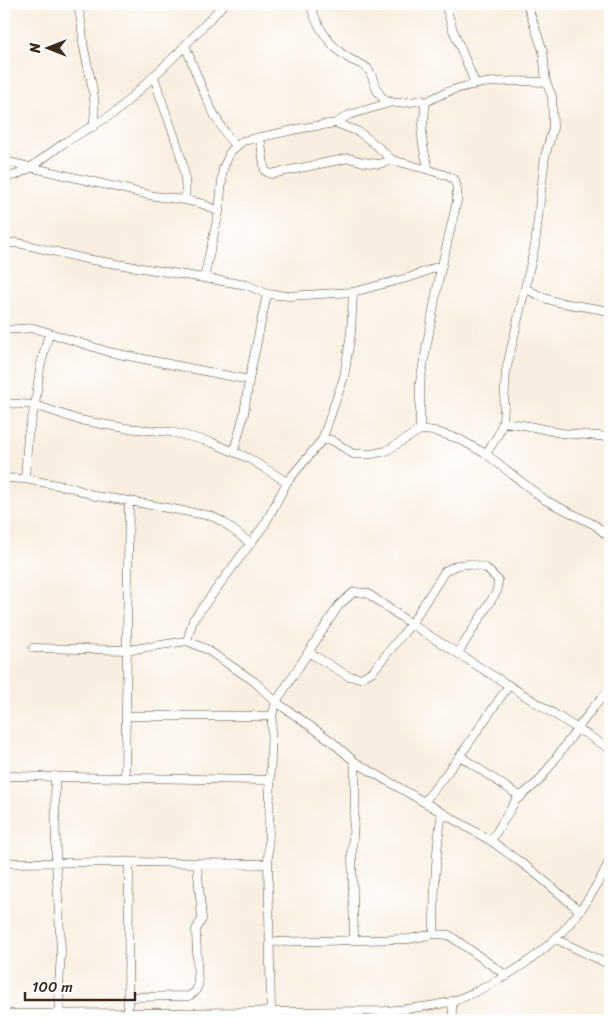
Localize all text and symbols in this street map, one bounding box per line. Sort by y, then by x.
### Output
north arrow [22,22,72,72]
text: N [23,43,48,54]
scale bar [25,969,135,1001]
text: 100 m [32,974,73,1000]

